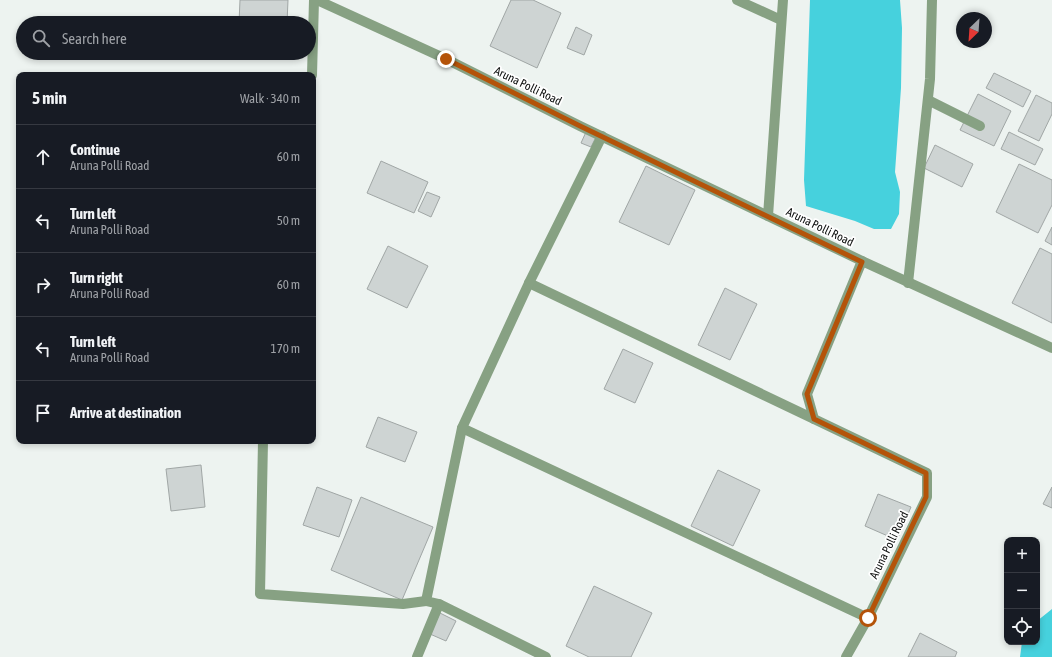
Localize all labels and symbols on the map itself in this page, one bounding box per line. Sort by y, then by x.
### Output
north arrow [956,12,992,48]
route end [437,50,455,68]
street label: Aruna Polli Road [492,64,564,108]
street label: Aruna Polli Road [784,205,856,249]
street label: Aruna Polli Road [867,509,911,581]
route start [859,609,877,627]

